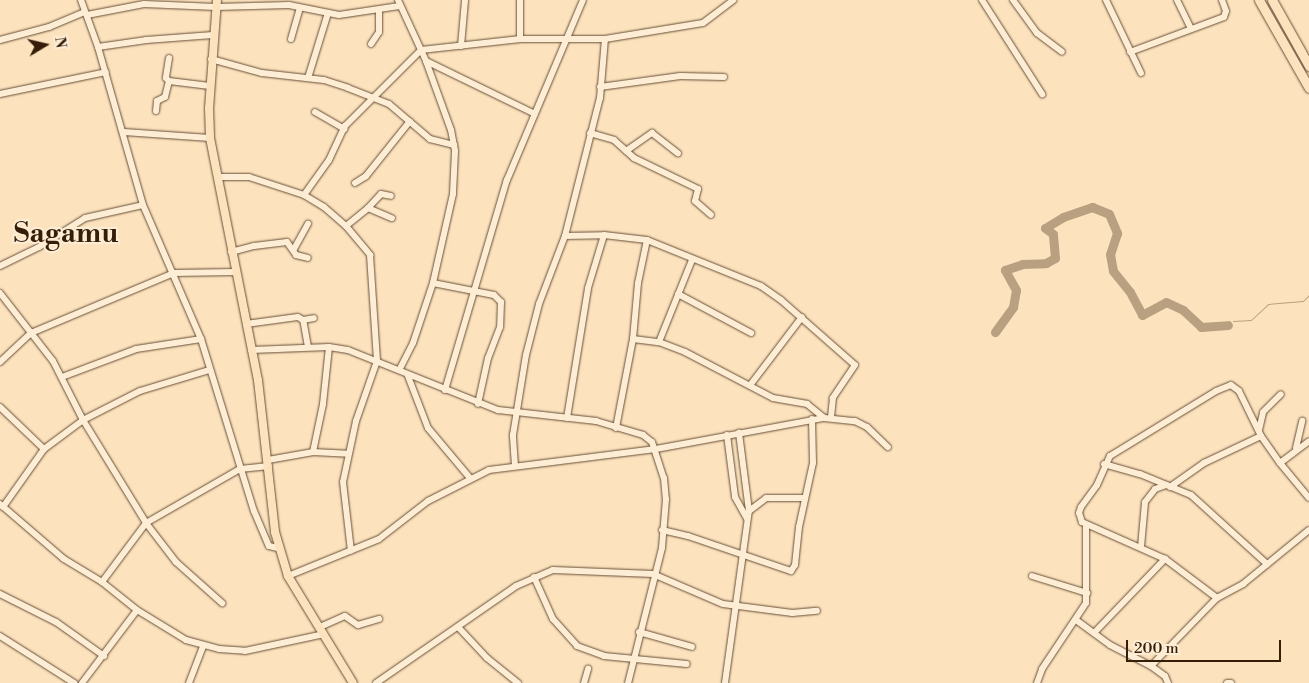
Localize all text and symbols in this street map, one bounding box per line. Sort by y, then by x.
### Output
north arrow [20,20,70,70]
text: N [50,36,70,50]
district label: Sagamu [13,217,119,251]
scale bar [1129,630,1284,662]
text: 200 m [1134,639,1179,658]

